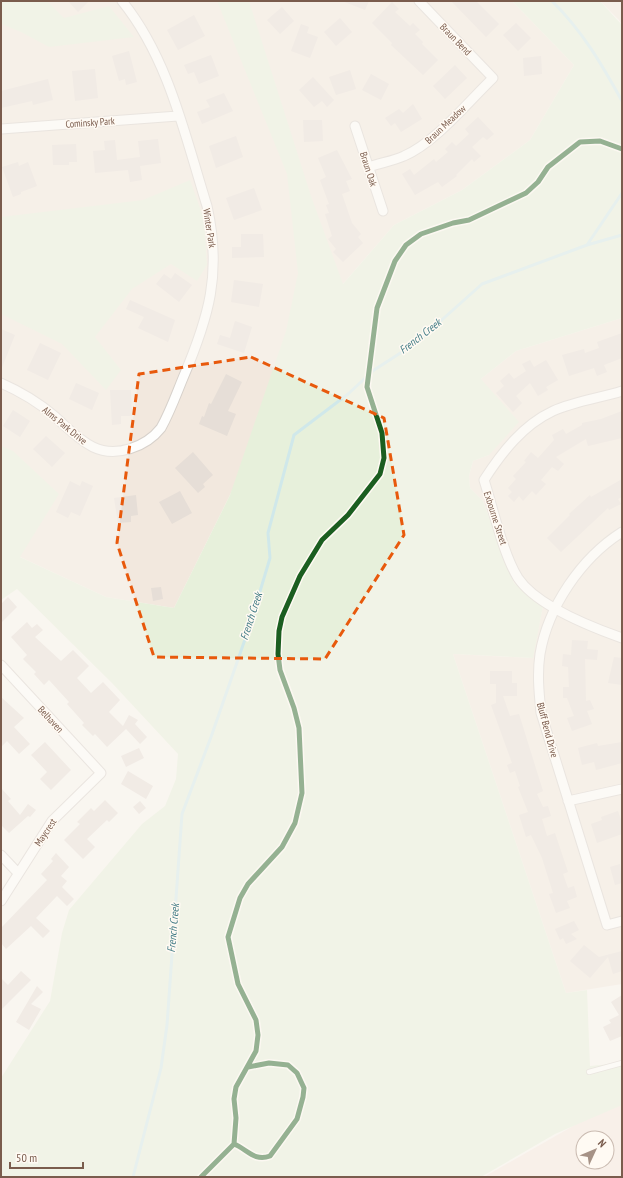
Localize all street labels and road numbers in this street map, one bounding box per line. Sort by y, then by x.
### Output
street label: Braun Bend [437,20,474,58]
street label: Braun Meadow [422,102,469,147]
street label: Cominsky Park [65,114,115,131]
street label: Braun Oak [357,150,380,188]
street label: Winter Park [200,207,219,249]
street label: Alms Park Drive [40,403,90,447]
street label: Exbourne Street [481,490,510,547]
street label: Bluff Bend Drive [534,701,561,759]
street label: Belhaven [35,703,66,735]
street label: Maycrest [31,816,60,849]

